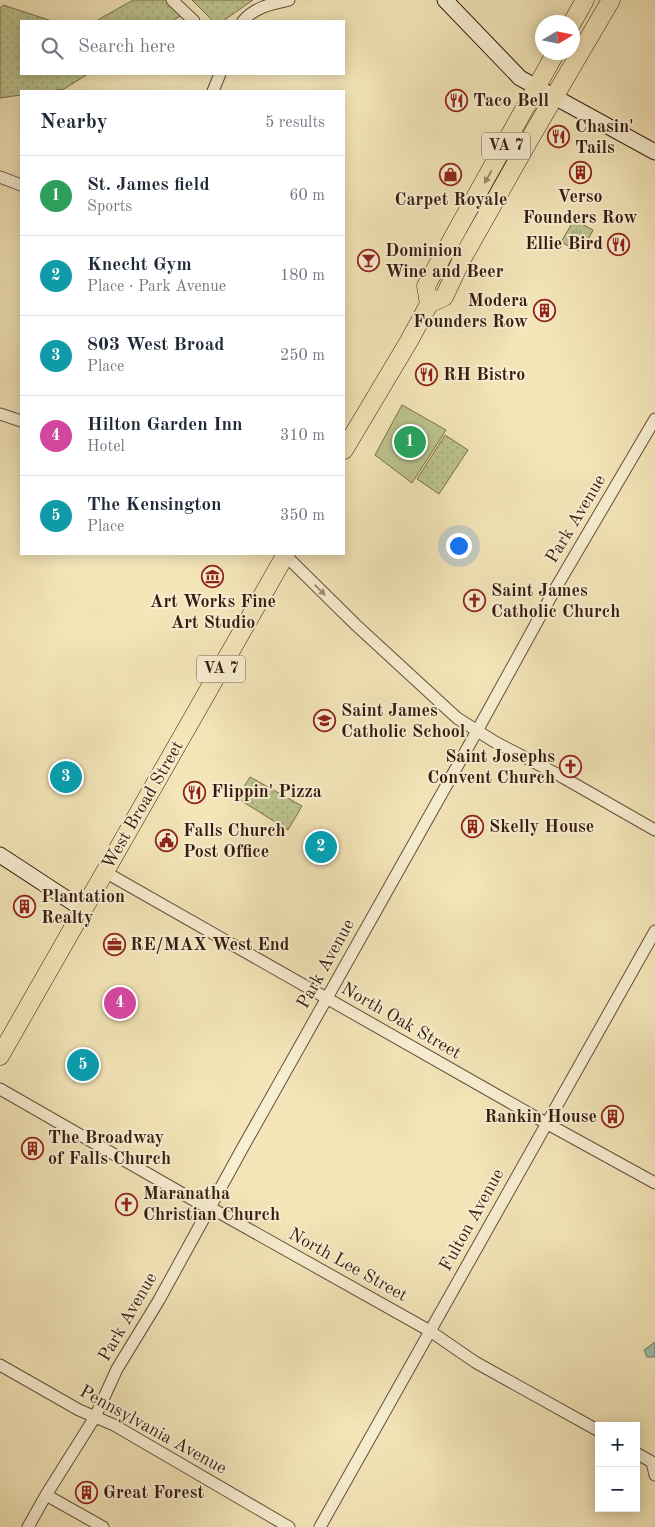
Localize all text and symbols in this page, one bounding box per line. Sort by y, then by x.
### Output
north arrow [535,15,580,60]
search box [20,20,345,75]
icon: search [38,34,66,62]
text: Search here [78,38,175,57]
restaurant icon: Taco Bell [445,89,469,113]
place label: Taco Bell [473,92,549,110]
text: Nearby [40,112,108,133]
text: 5 results [265,115,325,131]
place label: Chasin' Tails [575,118,634,157]
restaurant icon: Chasin' Tails [547,125,571,149]
road number: VA 7 [482,132,530,160]
building icon: Verso Founders Row [568,160,592,184]
shop icon: Carpet Royale [439,163,463,187]
one-way arrow [484,169,492,184]
text: St. James field [87,176,210,195]
text: 1 [51,188,61,204]
text: 60 m [289,188,325,204]
place label: Verso Founders Row [523,188,637,227]
place label: Carpet Royale [395,191,507,209]
text: Sports [87,199,132,215]
restaurant icon: Ellie Bird [607,232,631,256]
place label: Ellie Bird [525,235,603,253]
place label: Dominion Wine and Beer [385,242,504,281]
bar icon: Dominion Wine and Beer [357,249,381,273]
text: Knecht Gym [87,256,192,275]
text: 2 [51,268,61,284]
text: 180 m [280,268,325,284]
text: Place · Park Avenue [87,279,226,295]
place label: Modera Founders Row [413,292,528,331]
building icon: Modera Founders Row [532,299,556,323]
text: 803 West Broad [87,336,225,355]
text: 3 [51,348,61,364]
text: 250 m [280,348,325,364]
text: Place [87,359,124,375]
restaurant icon: RH Bistro [415,363,439,387]
place label: RH Bistro [443,366,525,384]
text: Hilton Garden Inn [87,416,243,435]
pin: 1 [394,423,426,461]
text: 4 [51,428,61,444]
text: 310 m [280,428,325,444]
text: Hotel [87,439,125,455]
street label: Park Avenue [543,472,609,566]
text: The Kensington [87,496,222,515]
text: 5 [51,508,61,524]
text: 350 m [280,508,325,524]
text: Place [87,519,124,535]
your location [446,533,472,559]
museum icon: Art Works Fine Art Studio [201,565,225,589]
place label: Saint James Catholic Church [491,582,620,621]
one-way arrow [313,583,325,595]
church icon: Saint James Catholic Church [463,589,487,613]
place label: Art Works Fine Art Studio [150,593,276,632]
road number: VA 7 [197,656,245,682]
place label: Saint James Catholic School [341,702,466,741]
school or university icon: Saint James Catholic School [313,709,337,733]
street label: West Broad Street [99,738,187,872]
place label: Saint Josephs Convent Church [427,748,555,787]
church icon: Saint Josephs Convent Church [559,755,583,779]
pin: 3 [50,758,82,796]
restaurant icon: Flippin' Pizza [183,780,207,804]
place label: Flippin' Pizza [211,783,322,801]
building icon: Skelly House [461,815,485,839]
place label: Skelly House [489,818,594,836]
place label: Falls Church Post Office [183,822,286,861]
pin: 2 [305,828,337,866]
public building icon: Falls Church Post Office [155,829,179,853]
place label: Plantation Realty [41,888,125,927]
building icon: Plantation Realty [13,895,37,919]
street label: Park Avenue [294,916,358,1012]
office icon: RE/MAX West End [102,933,126,957]
place label: RE/MAX West End [130,936,290,954]
street label: North Oak Street [338,979,464,1063]
pin: 4 [104,984,136,1022]
pin: 5 [67,1046,99,1084]
building icon: Rankin House [601,1105,625,1129]
place label: Rankin House [484,1108,597,1126]
place label: The Broadway of Falls Church [48,1129,171,1168]
building icon: The Broadway of Falls Church [20,1136,44,1160]
street label: Fulton Avenue [437,1166,507,1274]
place label: Maranatha Christian Church [143,1185,280,1224]
church icon: Maranatha Christian Church [115,1192,139,1216]
street label: North Lee Street [286,1225,410,1305]
street label: Park Avenue [95,1270,161,1364]
street label: Pennsylvania Avenue [77,1382,229,1478]
map controls [595,1422,640,1512]
button: + [595,1422,640,1467]
button: − [595,1467,640,1512]
building icon: Great Forest [75,1481,99,1505]
place label: Great Forest [103,1484,204,1502]

